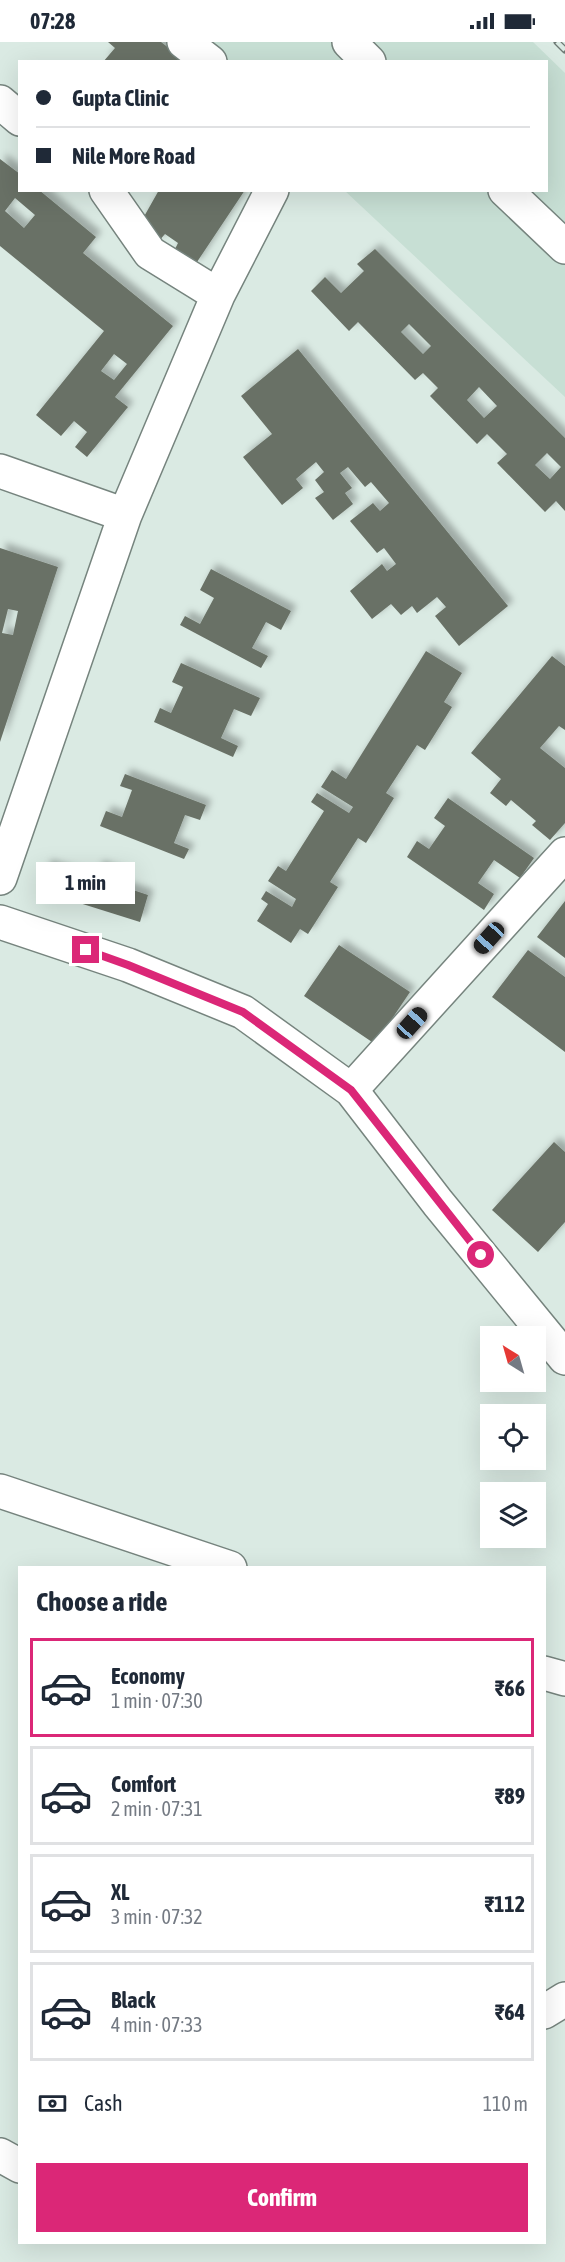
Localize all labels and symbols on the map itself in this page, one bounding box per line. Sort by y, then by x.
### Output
callout: 1 min [36,863,136,905]
car [470,919,508,957]
route end [72,936,99,963]
car [393,1004,431,1042]
route start [467,1241,494,1268]
north arrow [480,1326,546,1392]

